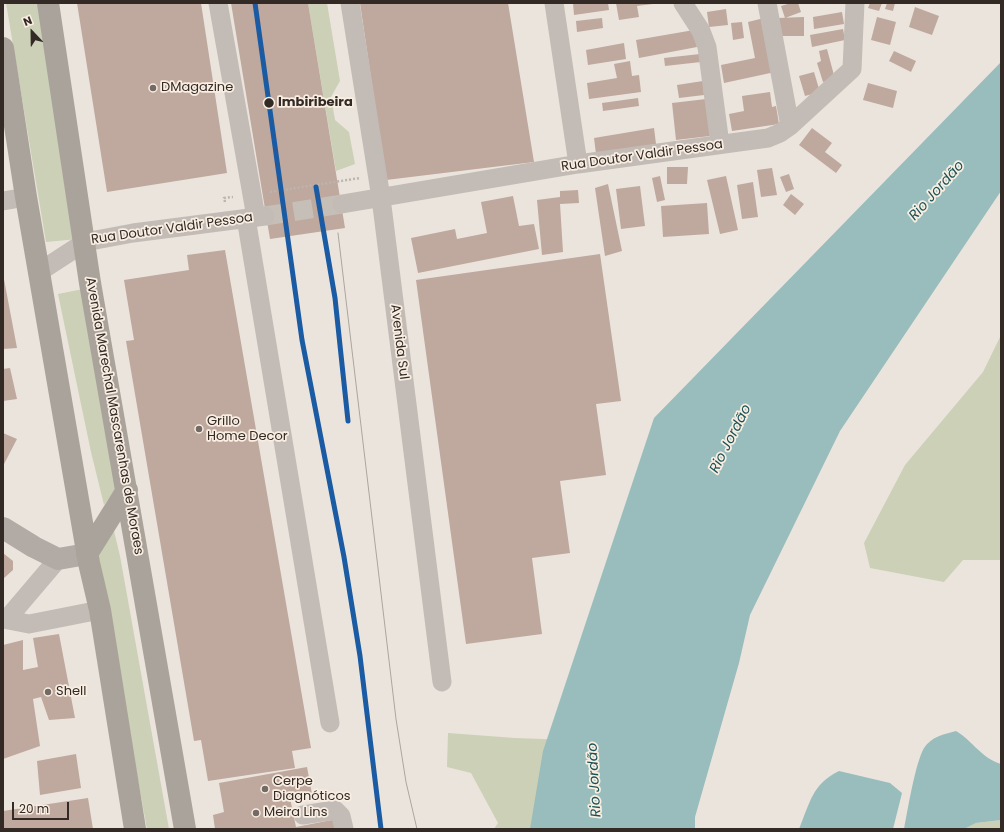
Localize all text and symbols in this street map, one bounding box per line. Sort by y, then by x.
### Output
north arrow [12,12,52,52]
text: N [21,12,34,30]
place label: DMagazine [161,80,233,96]
marker: DMagazine [148,83,158,93]
place label: Imbiribeira [278,95,353,111]
marker: Imbiribeira [262,96,276,110]
street label: Rua Doutor Valdir Pessoa [560,137,724,175]
water label: Rio Jordão [906,158,968,224]
street label: Rua Doutor Valdir Pessoa [90,210,254,248]
street label: Avenida Marechal Mascarenhas de Moraes [82,276,146,556]
street label: Avenida Sul [387,303,411,381]
water label: Rio Jordão [707,402,755,476]
place label: Grillo Home Decor [207,414,288,445]
marker: Grillo Home Decor [194,424,204,434]
place label: Shell [56,684,86,700]
marker: Shell [43,687,53,697]
water label: Rio Jordão [585,742,605,818]
place label: Cerpe Diagnóticos [273,774,351,805]
marker: Cerpe Diagnóticos [260,784,270,794]
scale bar [14,794,71,820]
text: 20 m [19,800,49,817]
place label: Meira Lins [264,805,327,821]
marker: Meira Lins [251,808,261,818]

